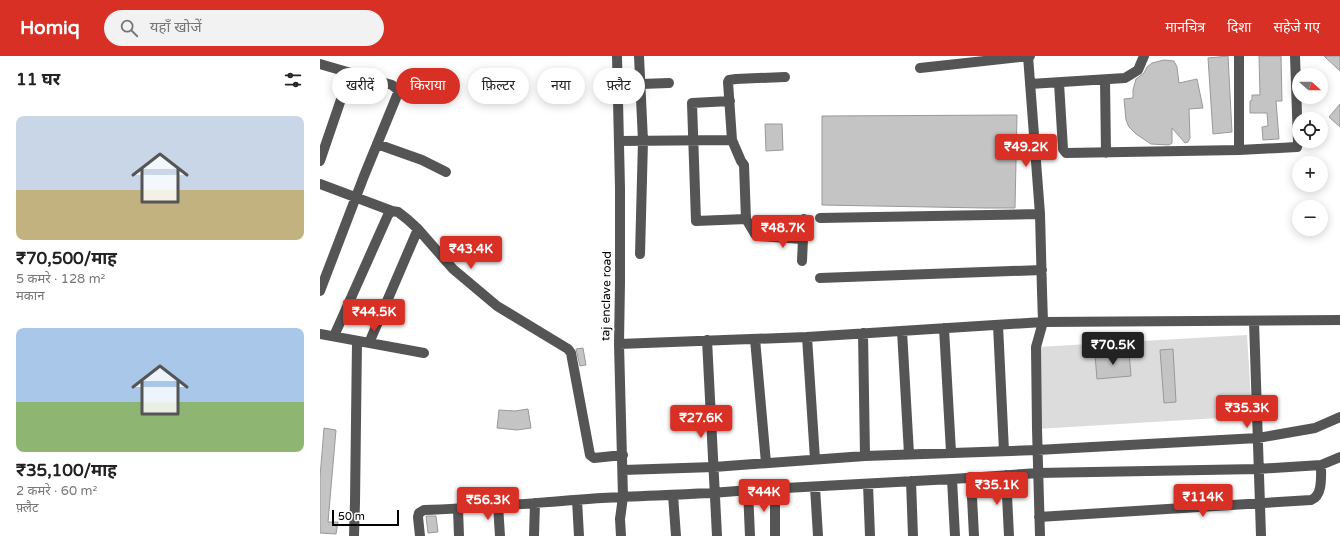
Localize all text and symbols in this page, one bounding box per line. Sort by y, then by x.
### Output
search box [104,10,384,46]
text: Homiq [20,17,80,39]
icon: search [118,17,140,39]
text: यहाँ खोजें [150,18,202,36]
text: मानचित्र [1165,19,1205,36]
text: दिशा [1227,19,1251,36]
text: सहेजे गए [1273,19,1320,36]
chip: खरीदें [332,68,388,104]
chip: किराया [396,68,460,104]
chip: फ़िल्टर [468,68,529,104]
chip: नया [537,68,585,104]
chip: फ़्लैट [593,68,645,104]
north arrow [1292,68,1328,104]
map controls [1292,68,1328,236]
text: 11 घर [16,69,60,90]
icon: filters [282,69,304,91]
button: locate [1292,112,1328,148]
pin: ₹49.2K [993,134,1059,168]
text: ₹49.2K [1004,139,1048,155]
icon: home [124,142,196,214]
button: + [1292,156,1328,192]
button: − [1292,200,1328,236]
pin: ₹48.7K [750,215,816,249]
text: ₹48.7K [761,220,805,236]
pin: ₹43.4K [438,236,504,270]
text: ₹43.4K [449,241,493,257]
text: ₹70,500/माह [16,248,117,269]
street label: taj enclave road [598,251,614,341]
text: 5 कमरे · 128 m² [16,271,105,287]
text: मकान [16,288,44,304]
pin: ₹44.5K [341,299,407,333]
text: ₹44.5K [352,304,396,320]
pin: ₹70.5K [1080,332,1146,366]
text: ₹70.5K [1091,337,1135,353]
icon: home [124,354,196,426]
pin: ₹35.3K [1214,395,1280,429]
text: ₹35.3K [1225,400,1269,416]
pin: ₹27.6K [668,405,734,439]
text: ₹27.6K [679,410,723,426]
text: ₹35,100/माह [16,460,117,481]
pin: ₹35.1K [964,472,1030,506]
text: ₹35.1K [975,477,1019,493]
pin: ₹44K [740,479,788,513]
text: 2 कमरे · 60 m² [16,483,97,499]
text: ₹44K [748,484,780,500]
pin: ₹114K [1175,484,1231,518]
pin: ₹56.3K [455,487,521,521]
text: ₹114K [1183,489,1223,505]
text: ₹56.3K [466,492,510,508]
text: फ़्लैट [16,500,39,516]
scale bar [332,508,399,527]
text: 50 m [338,510,365,523]

